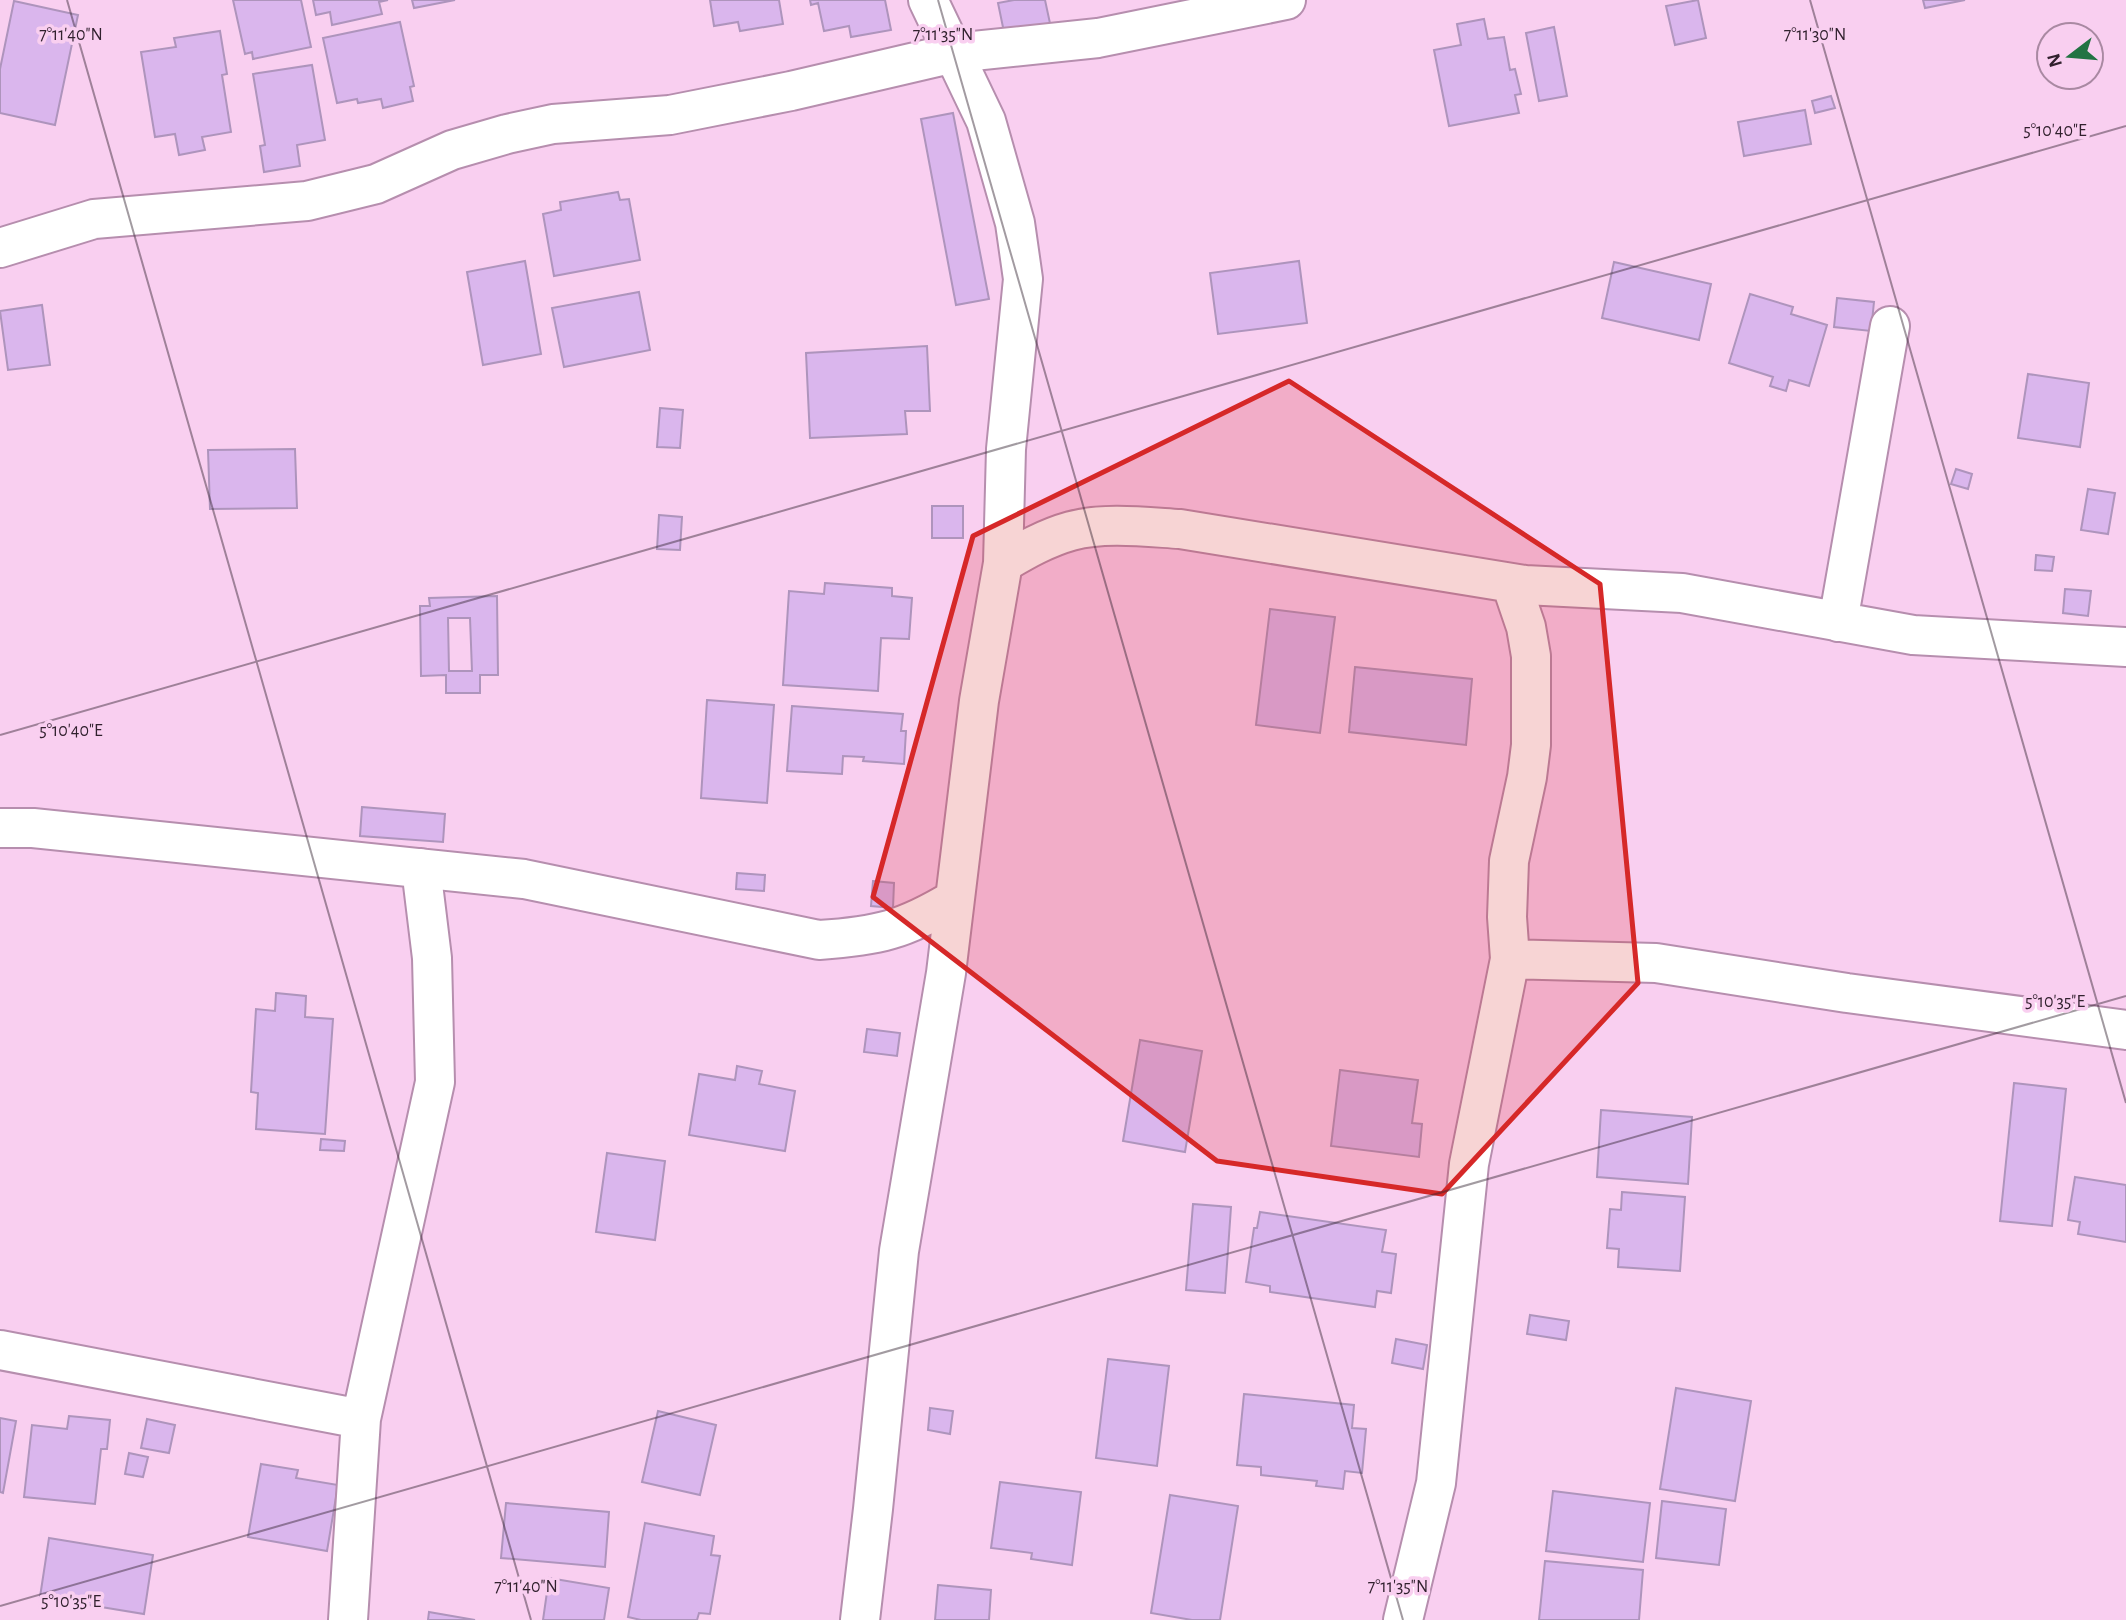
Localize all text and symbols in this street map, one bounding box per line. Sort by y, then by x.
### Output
north arrow [2035,21,2105,91]
text: 7°11'40"N [39,26,103,44]
text: 7°11'35"N [913,26,973,44]
text: 7°11'30"N [1784,26,1846,44]
text: N [2044,51,2066,69]
text: 5°10'40"E [2023,122,2087,140]
text: 5°10'40"E [39,722,103,740]
text: 5°10'35"E [2025,993,2085,1011]
text: 7°11'40"N [494,1578,558,1596]
text: 7°11'35"N [1368,1578,1428,1596]
text: 5°10'35"E [41,1593,101,1611]

